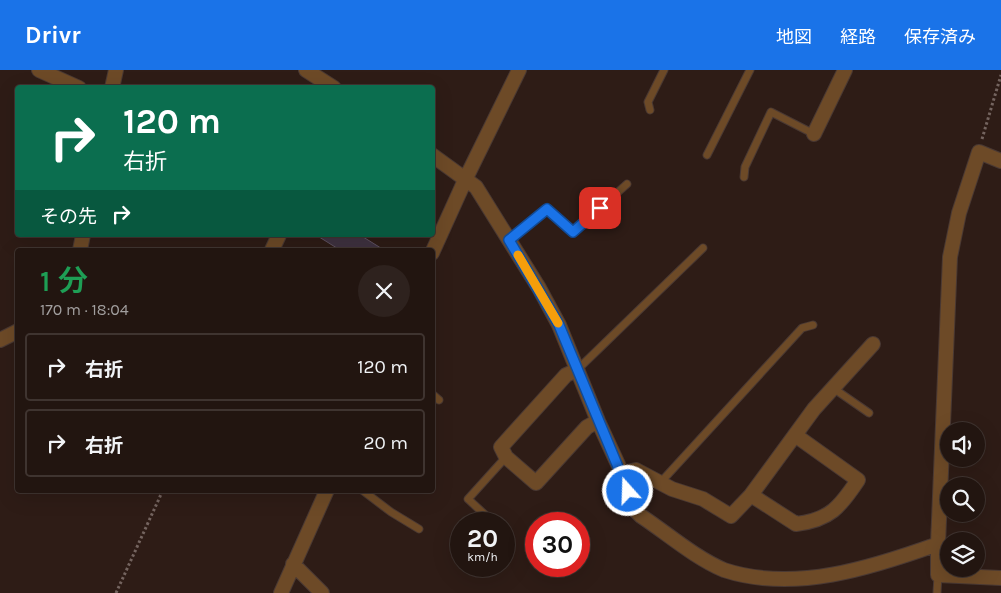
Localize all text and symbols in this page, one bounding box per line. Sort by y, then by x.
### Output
text: Drivr [25,21,81,49]
text: 地図 [776,26,812,48]
text: 経路 [840,26,876,48]
text: 保存済み [904,26,976,48]
text: 120 m [123,101,221,142]
icon: right [40,105,105,170]
text: 右折 [123,149,167,175]
pin [579,187,621,229]
icon: arrive [586,194,614,222]
icon: right [107,200,135,228]
text: その先 [40,206,97,228]
text: 1 分 [40,263,88,299]
button: close [358,265,410,317]
text: 170 m · 18:04 [40,300,129,319]
icon: right [42,353,70,381]
text: 120 m [357,356,408,378]
text: 右折 [85,359,123,381]
map controls [940,422,985,577]
button: sound [940,422,985,467]
icon: right [42,429,70,457]
text: 20 m [363,432,408,454]
text: 右折 [85,435,123,457]
position arrow [601,464,653,516]
button: search [940,477,985,522]
speed limit sign: 30 [525,512,590,577]
text: 20 [467,524,498,553]
button: layers [940,532,985,577]
text: km/h [467,550,498,564]

